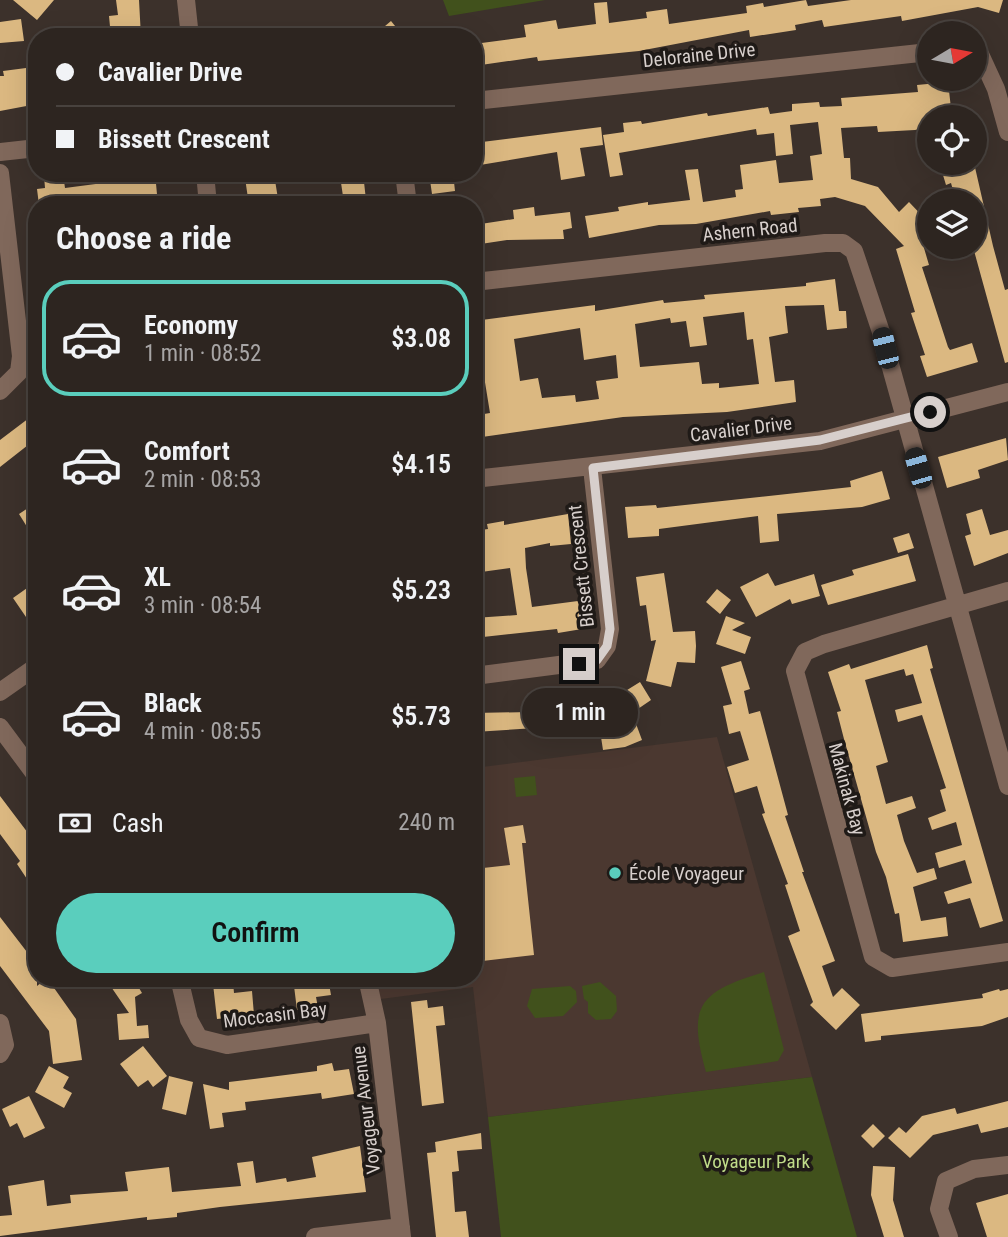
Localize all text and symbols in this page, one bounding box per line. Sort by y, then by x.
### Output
north arrow [917,21,987,91]
map controls [917,21,987,259]
street label: Deloraine Drive [642,38,756,72]
text: Cavalier Drive [98,57,243,87]
button: locate [917,105,987,175]
text: Bissett Crescent [98,124,270,154]
button: layers [917,189,987,259]
street label: Ashern Road [701,214,799,246]
text: Choose a ride [56,219,231,257]
icon: car [60,307,123,370]
text: Economy [144,310,238,340]
text: $3.08 [391,323,451,353]
car [870,325,901,371]
text: 1 min · 08:52 [144,340,261,367]
route start [914,396,946,428]
street label: Cavalier Drive [689,411,793,447]
icon: car [60,433,123,496]
text: Comfort [144,436,230,466]
car [903,445,934,491]
text: $4.15 [391,449,451,479]
text: 2 min · 08:53 [144,466,261,493]
street label: Bissett Crescent [563,504,599,628]
icon: car [60,559,123,622]
text: XL [144,562,171,592]
text: $5.23 [391,575,451,605]
text: 3 min · 08:54 [144,592,261,619]
route end [563,648,595,680]
icon: car [60,685,123,748]
text: Black [144,688,202,718]
callout: 1 min [521,688,637,738]
text: 1 min [555,699,605,726]
text: $5.73 [391,701,451,731]
text: 4 min · 08:55 [144,718,261,745]
street label: Makinak Bay [824,740,870,838]
icon: cash [56,804,94,842]
text: Cash [112,808,164,838]
text: 240 m [398,809,455,836]
place label: École Voyageur [629,862,744,885]
marker: École Voyageur [607,865,623,881]
button: Confirm [56,893,455,973]
street label: Moccasin Bay [222,997,328,1033]
street label: Voyageur Avenue [347,1045,385,1175]
park label: Voyageur Park [702,1150,810,1173]

